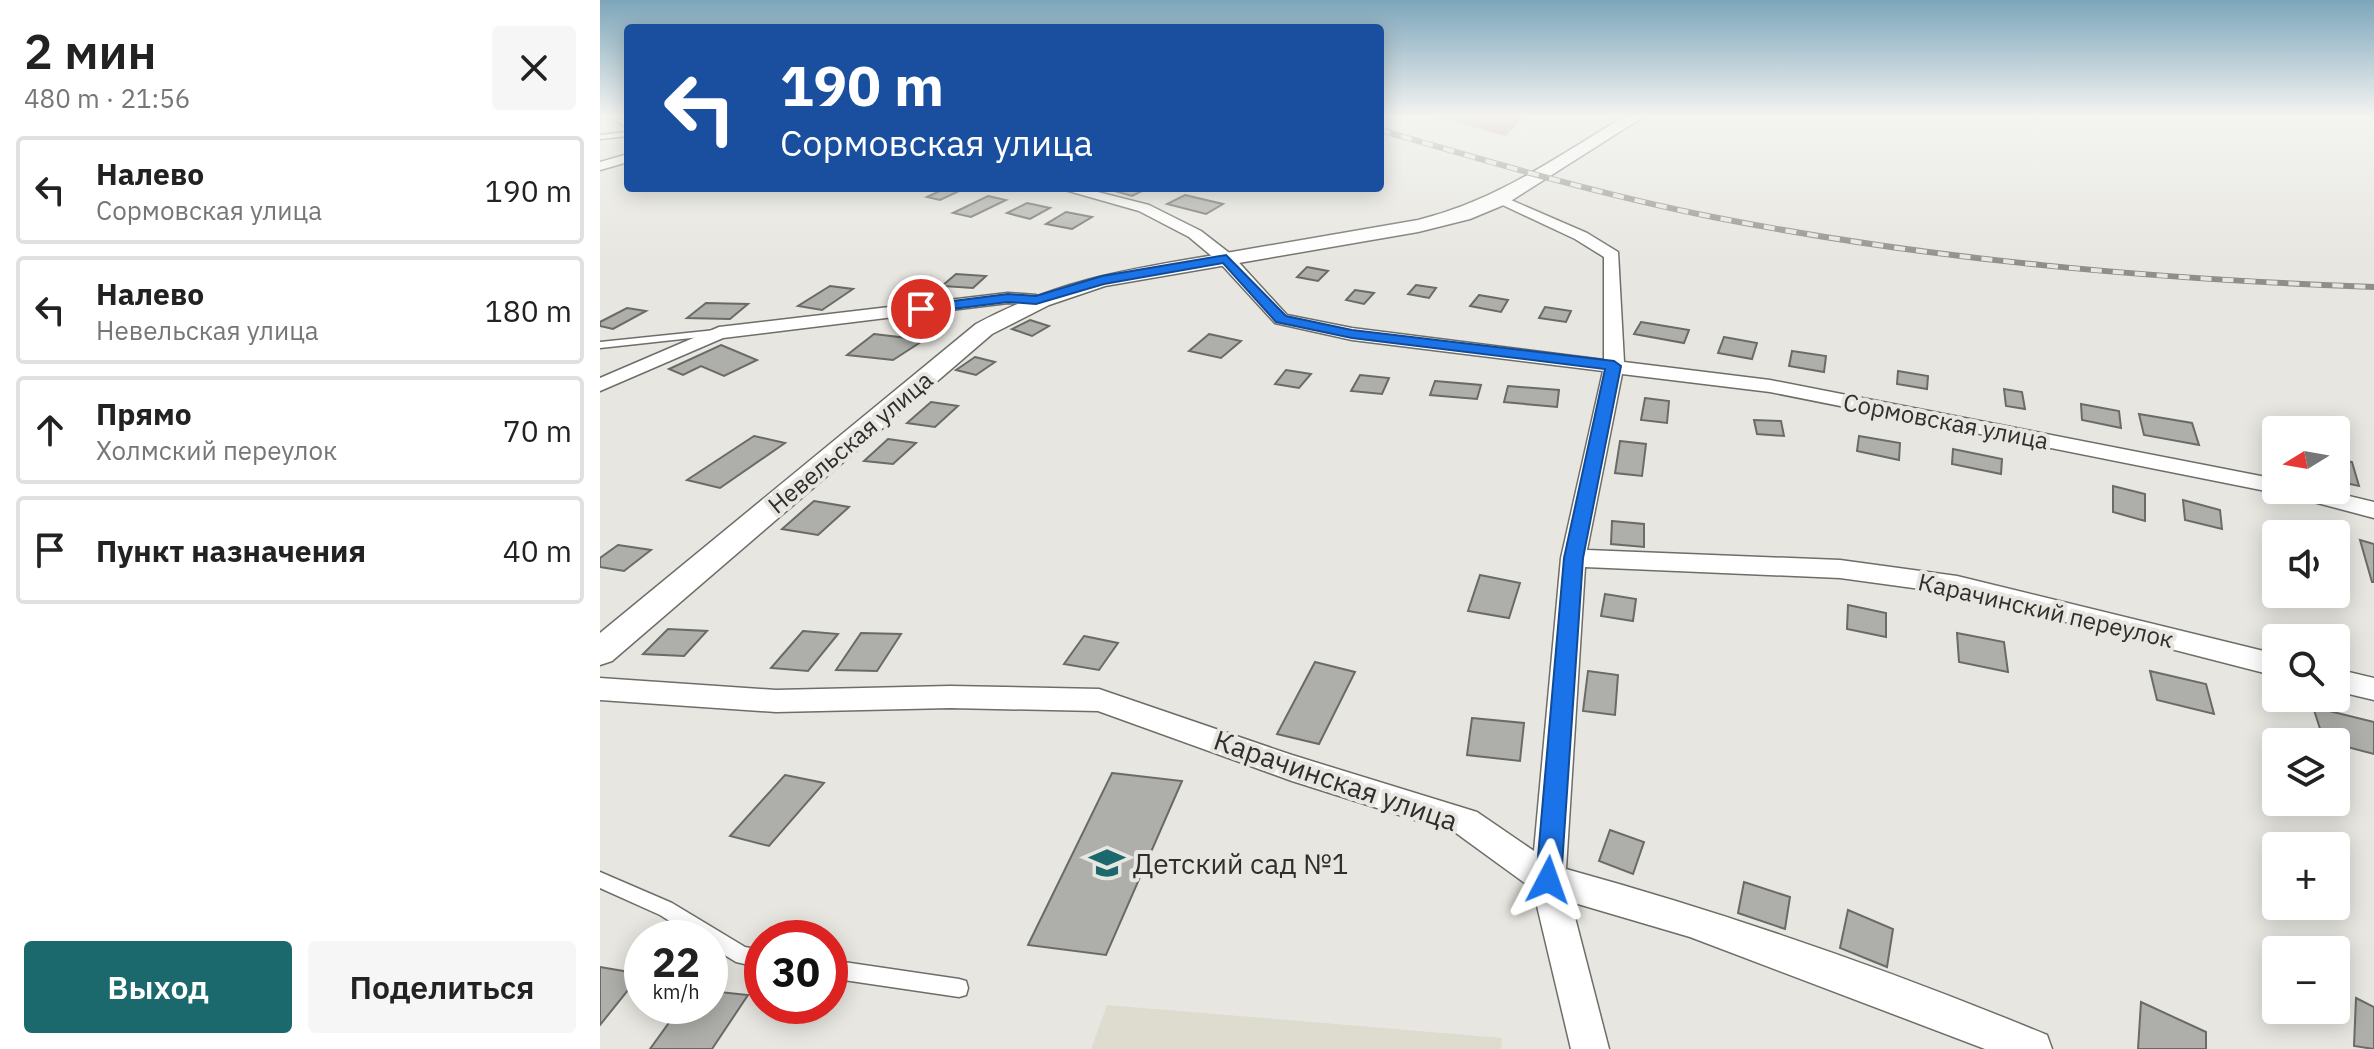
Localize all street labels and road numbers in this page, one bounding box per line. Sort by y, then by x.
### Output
street label: Невельская улица [761,364,939,520]
street label: Сормовская улица [1841,385,2052,457]
street label: Карачинский переулок [1915,565,2177,655]
street label: Карачинская улица [1209,721,1463,839]

